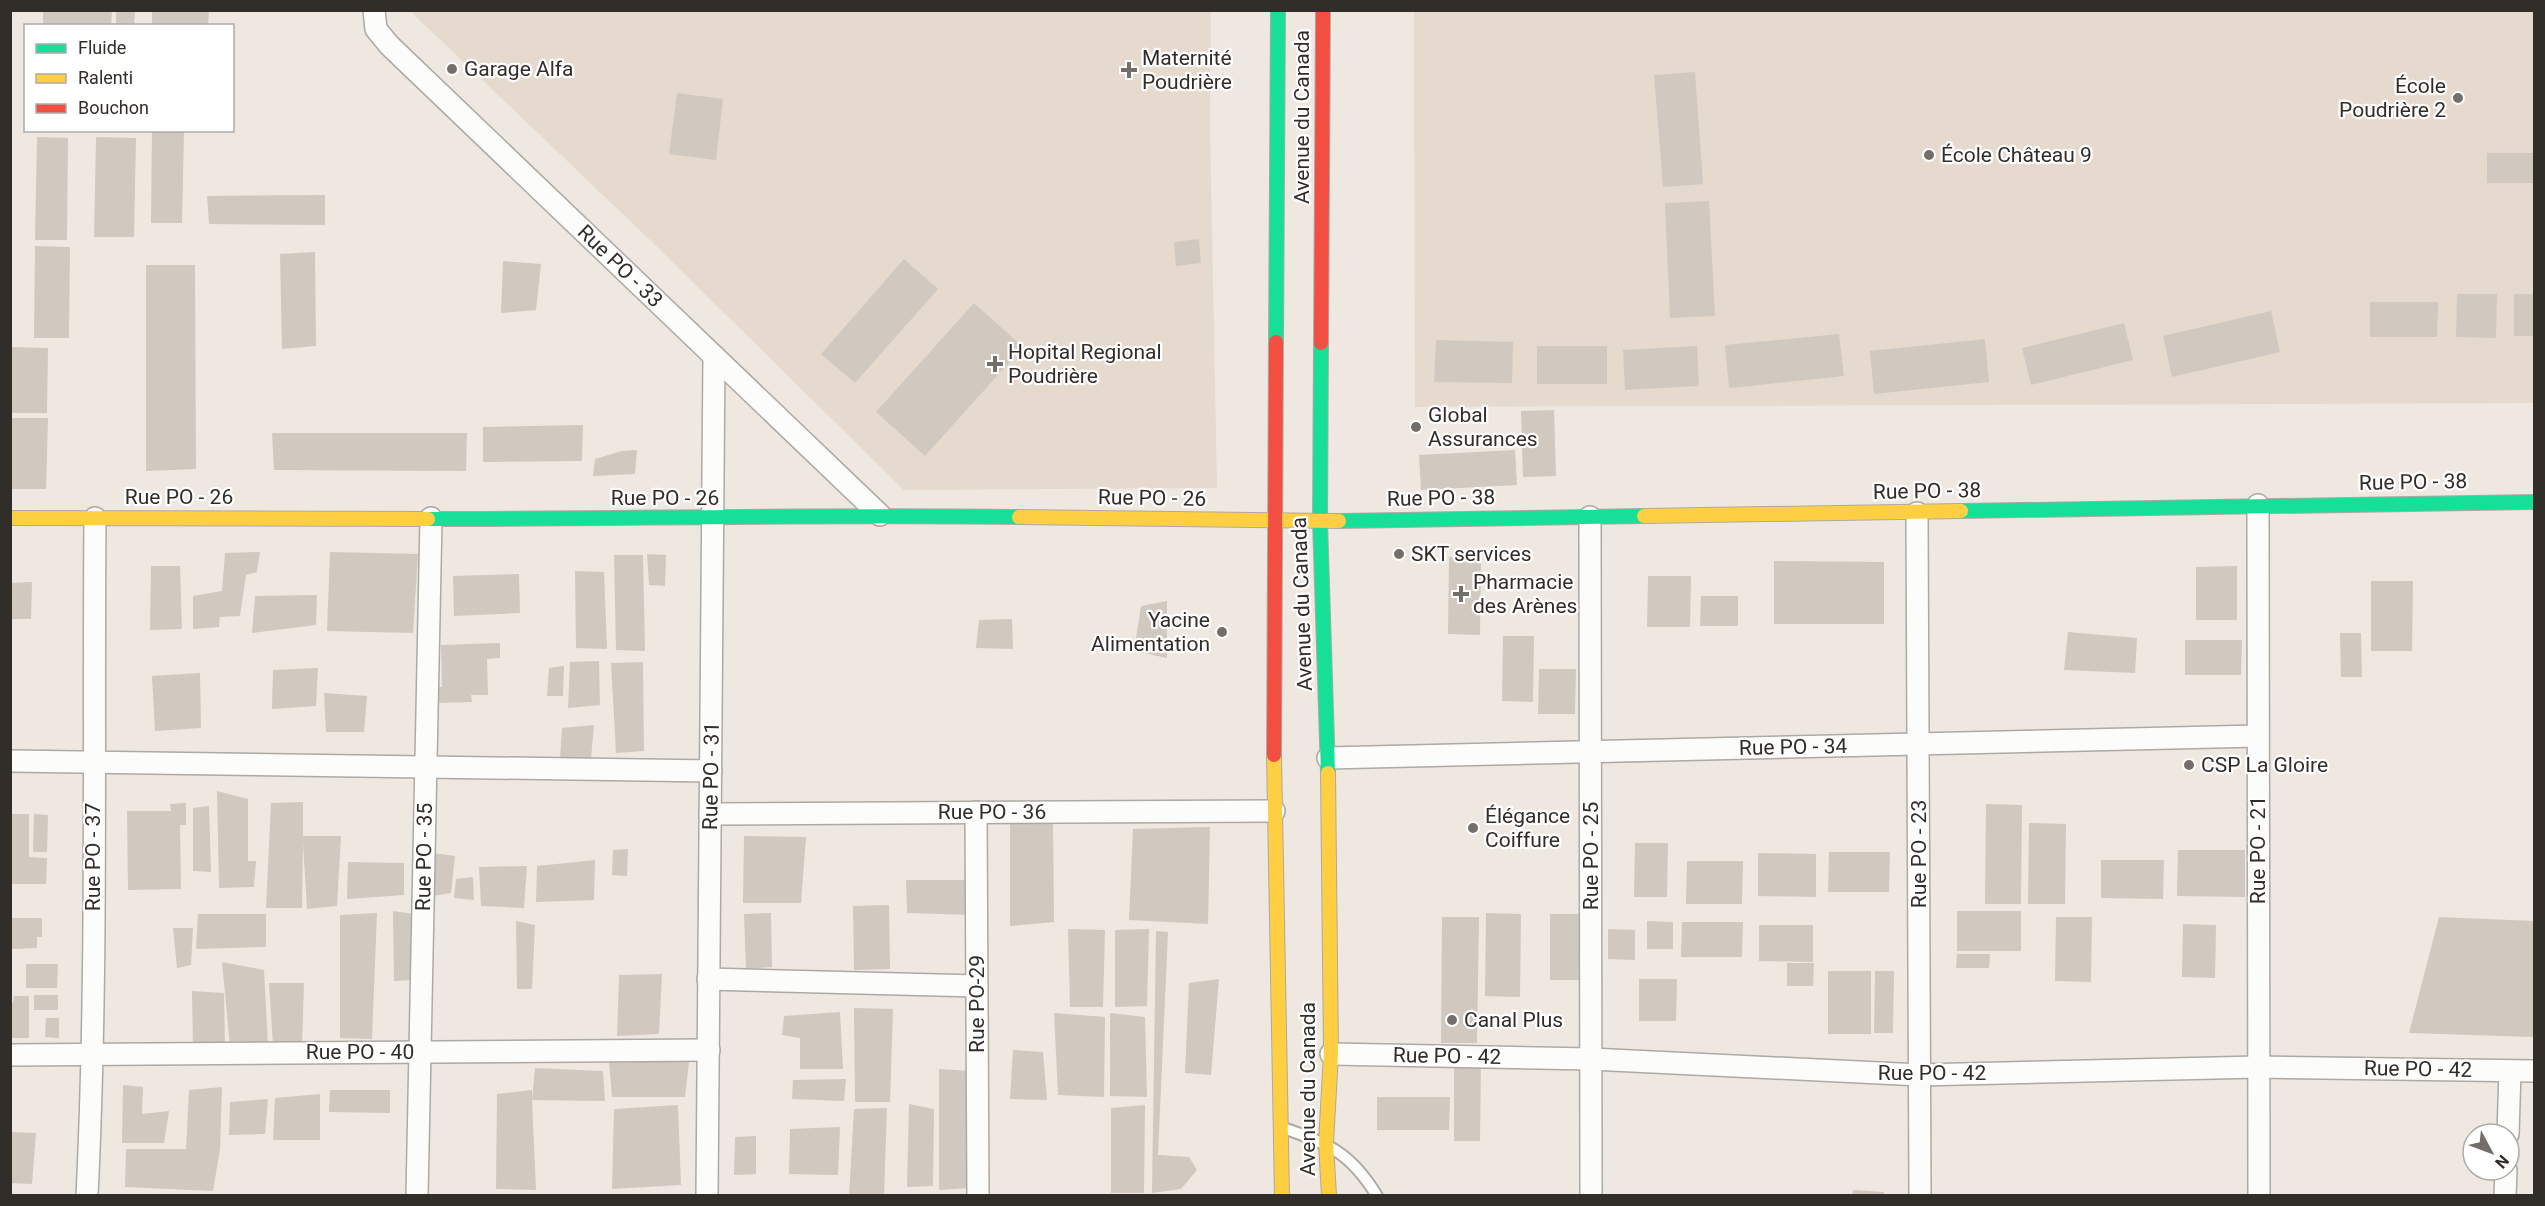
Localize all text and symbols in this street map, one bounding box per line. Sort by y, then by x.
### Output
legend [24,24,234,132]
street label: Avenue du Canada [1290,30,1314,204]
text: Fluide [78,37,126,58]
place label: Maternité Poudrière [1142,46,1232,94]
place label: Garage Alfa [464,57,574,81]
marker: Maternité Poudrière [1120,61,1138,79]
marker: Garage Alfa [445,62,459,76]
text: Ralenti [78,67,133,88]
place label: École Poudrière 2 [2339,74,2446,122]
marker: École Poudrière 2 [2451,91,2465,105]
text: Bouchon [78,97,149,118]
place label: École Château 9 [1941,143,2092,167]
marker: École Château 9 [1922,148,1936,162]
street label: Rue PO - 33 [573,220,667,312]
place label: Hopital Regional Poudrière [1008,340,1162,388]
marker: Hopital Regional Poudrière [986,355,1004,373]
place label: Global Assurances [1428,403,1538,451]
marker: Global Assurances [1409,420,1423,434]
street label: Rue PO - 38 [2359,469,2467,495]
street label: Rue PO - 38 [1873,478,1981,504]
street label: Rue PO - 26 [125,485,233,509]
street label: Rue PO - 26 [1098,485,1206,511]
street label: Rue PO - 38 [1387,485,1495,511]
street label: Rue PO - 26 [611,486,719,510]
street label: Avenue du Canada [1287,517,1317,691]
place label: SKT services [1411,542,1532,566]
marker: SKT services [1392,547,1406,561]
place label: Pharmacie des Arènes [1473,570,1577,618]
marker: Pharmacie des Arènes [1454,587,1468,601]
place label: Yacine Alimentation [1091,608,1210,656]
marker: Yacine Alimentation [1215,625,1229,639]
street label: Rue PO - 31 [698,722,724,830]
street label: Rue PO - 34 [1739,734,1848,760]
place label: CSP La Gloire [2201,753,2328,777]
marker: CSP La Gloire [2182,758,2196,772]
street label: Rue PO - 21 [2246,796,2270,904]
street label: Rue PO - 36 [938,800,1046,824]
street label: Rue PO - 23 [1907,800,1931,908]
street label: Rue PO - 25 [1579,802,1603,910]
street label: Rue PO - 37 [81,803,105,911]
street label: Rue PO - 35 [411,803,437,911]
place label: Élégance Coiffure [1485,804,1570,852]
marker: Élégance Coiffure [1466,821,1480,835]
street label: Rue PO-29 [965,955,989,1053]
street label: Avenue du Canada [1296,1002,1320,1176]
place label: Canal Plus [1464,1008,1563,1032]
marker: Canal Plus [1445,1013,1459,1027]
street label: Rue PO - 40 [306,1040,414,1064]
street label: Rue PO - 42 [1393,1043,1502,1069]
street label: Rue PO - 42 [2364,1056,2473,1082]
street label: Rue PO - 42 [1878,1061,1986,1085]
north arrow [2461,1122,2521,1182]
text: N [2491,1151,2513,1172]

